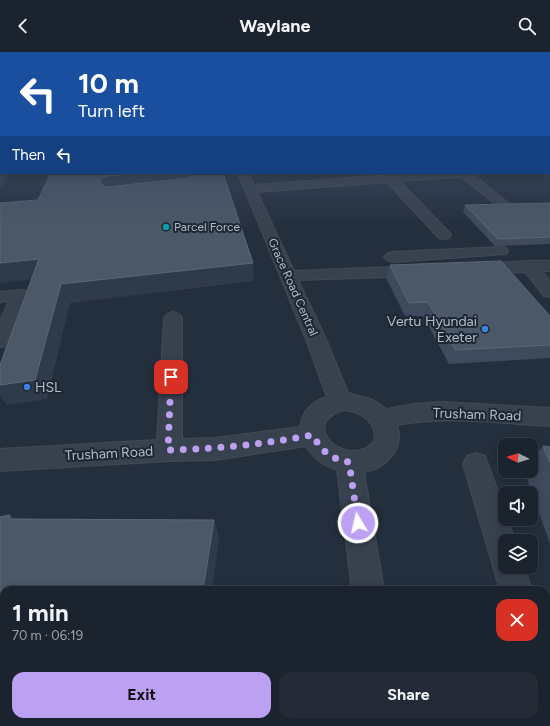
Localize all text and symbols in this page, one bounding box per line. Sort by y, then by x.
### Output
icon: back [12,15,34,37]
text: Waylane [240,15,310,37]
icon: search [516,15,538,37]
text: 10 m [78,66,139,100]
icon: left [12,68,64,120]
text: Turn left [78,100,145,122]
icon: left [53,144,75,166]
text: Then [12,146,45,164]
place label: Parcel Force [174,220,241,234]
marker: Parcel Force [161,222,171,232]
street label: Grace Road Central [265,236,321,338]
place label: Vertu Hyundai Exeter [387,313,477,346]
marker: Vertu Hyundai Exeter [480,324,490,334]
pin [154,360,188,394]
icon: arrive [160,366,182,388]
place label: HSL [35,379,62,396]
marker: HSL [22,382,32,392]
street label: Trusham Road [432,404,522,425]
north arrow [498,438,538,478]
map controls [498,438,538,574]
street label: Trusham Road [64,443,154,464]
button: sound [498,486,538,526]
position arrow [337,502,379,544]
button: layers [498,534,538,574]
text: 1 min [12,598,69,627]
button: close [496,599,538,641]
text: 70 m · 06:19 [12,628,83,643]
button: Exit [12,672,271,718]
button: Share [279,672,538,718]

